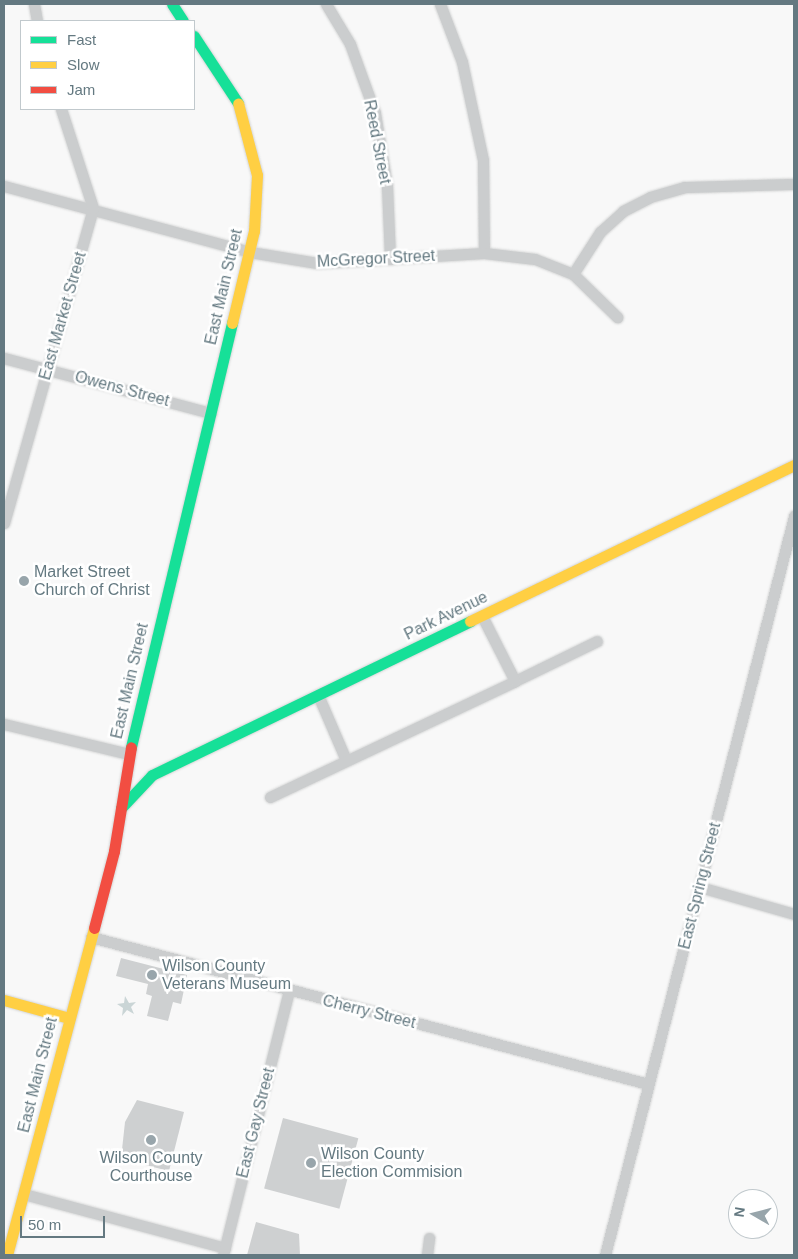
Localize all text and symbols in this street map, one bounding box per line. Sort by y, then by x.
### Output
legend [20,20,195,110]
text: Fast [67,31,96,48]
text: Slow [67,56,100,73]
text: Jam [67,81,95,98]
street label: Reed Street [359,98,395,186]
street label: East Main Street [201,227,247,347]
street label: McGregor Street [316,246,436,272]
street label: East Market Street [36,250,90,382]
street label: Owens Street [73,367,171,411]
place label: Market Street Church of Christ [34,562,150,600]
marker: Market Street Church of Christ [18,575,30,587]
street label: Park Avenue [401,587,491,645]
street label: East Main Street [107,621,153,741]
street label: East Spring Street [675,821,725,951]
place label: Wilson County Veterans Museum [162,956,291,994]
marker: Wilson County Veterans Museum [146,969,158,981]
street label: Cherry Street [321,991,417,1033]
street label: East Main Street [14,1015,62,1135]
street label: East Gay Street [233,1066,279,1180]
marker: Wilson County Courthouse [145,1134,157,1146]
place label: Wilson County Election Commision [321,1144,462,1182]
place label: Wilson County Courthouse [99,1148,203,1186]
marker: Wilson County Election Commision [305,1157,317,1169]
north arrow [728,1189,778,1239]
scale bar [22,1206,108,1238]
text: N [731,1206,748,1218]
text: 50 m [28,1216,61,1233]

